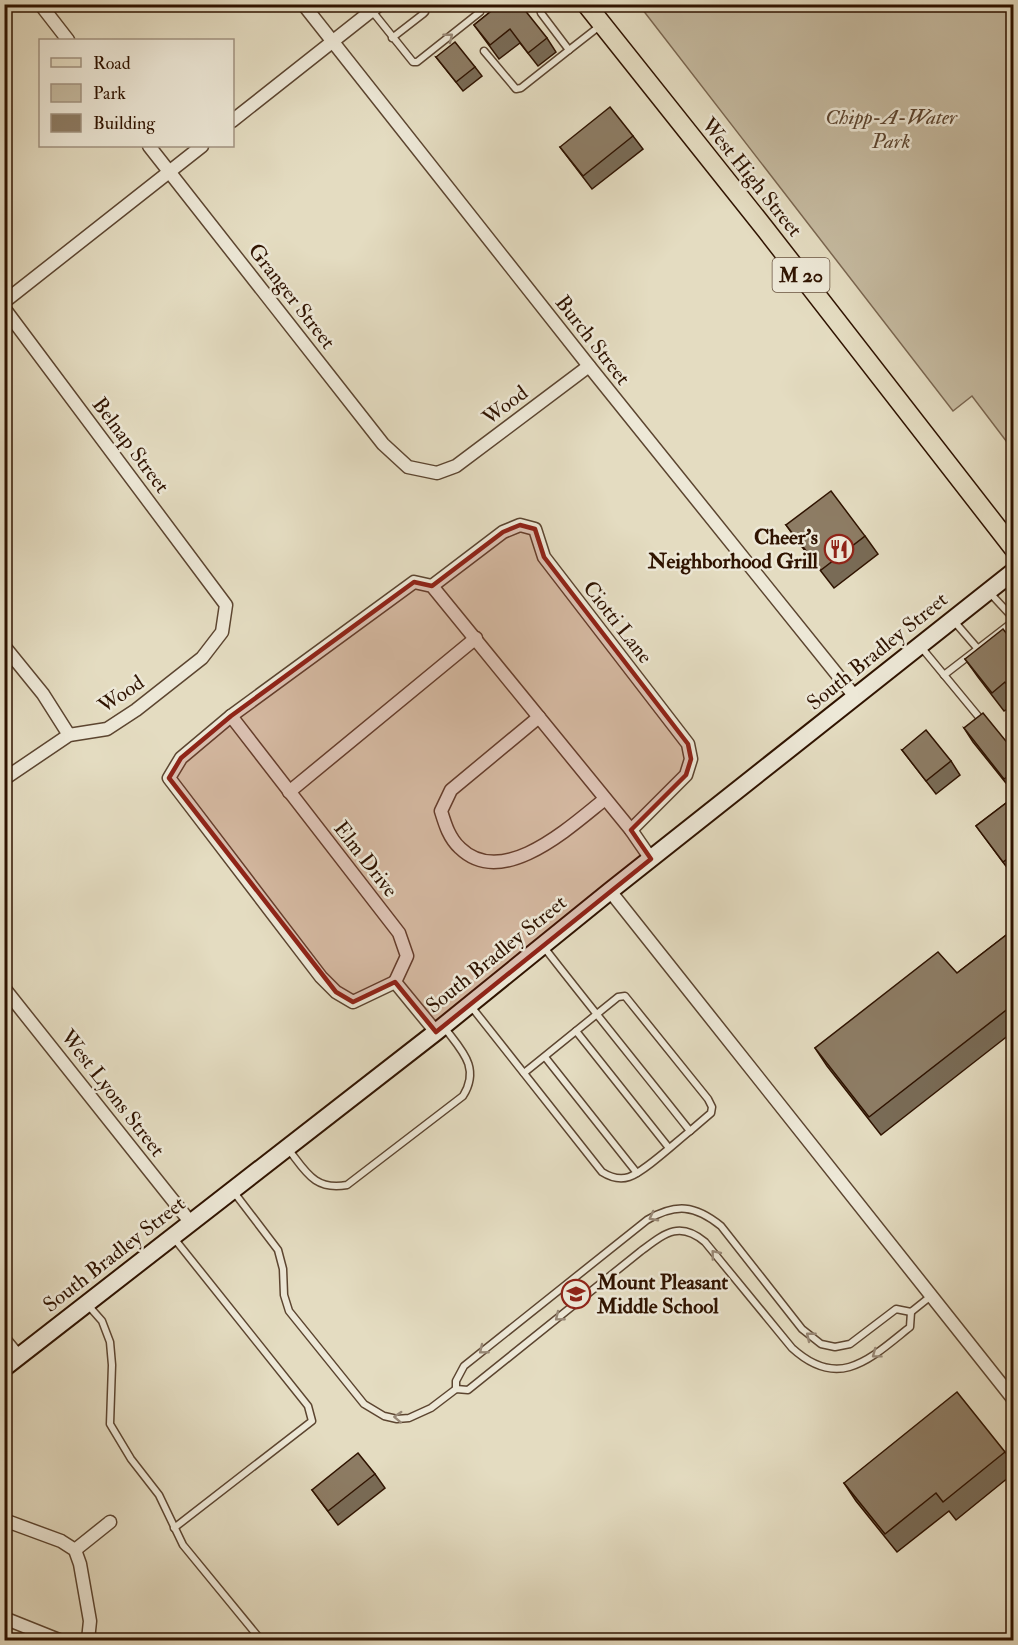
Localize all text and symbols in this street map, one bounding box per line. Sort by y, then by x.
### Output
one-way arrow [442,33,453,44]
legend [39,39,234,147]
text: Road [93,52,131,75]
text: Park [93,82,126,105]
park label: Chipp-A-Water Park [825,104,958,155]
street label: West High Street [695,111,808,243]
text: Building [93,112,156,135]
street label: Granger Street [242,238,341,355]
road number: M 20 [772,258,830,292]
street label: Burch Street [549,290,636,391]
street label: Wood [476,379,534,432]
street label: Belnap Street [86,392,176,499]
place label: Cheer's Neighborhood Grill [647,524,819,575]
restaurant icon: Cheer's Neighborhood Grill [823,533,855,565]
street label: Ciotti Lane [577,575,659,669]
street label: South Bradley Street [801,586,953,717]
street label: Wood [92,669,150,720]
street label: Elm Drive [327,816,404,903]
street label: South Bradley Street [420,889,572,1020]
street label: West Lyons Street [54,1023,171,1162]
street label: South Bradley Street [38,1190,191,1318]
one-way arrow [649,1210,659,1221]
one-way arrow [712,1250,723,1261]
place label: Mount Pleasant Middle School [596,1269,728,1320]
school or university icon: Mount Pleasant Middle School [560,1278,592,1310]
one-way arrow [555,1309,566,1320]
one-way arrow [806,1332,817,1343]
one-way arrow [479,1343,490,1354]
one-way arrow [872,1347,883,1358]
one-way arrow [394,1411,403,1424]

